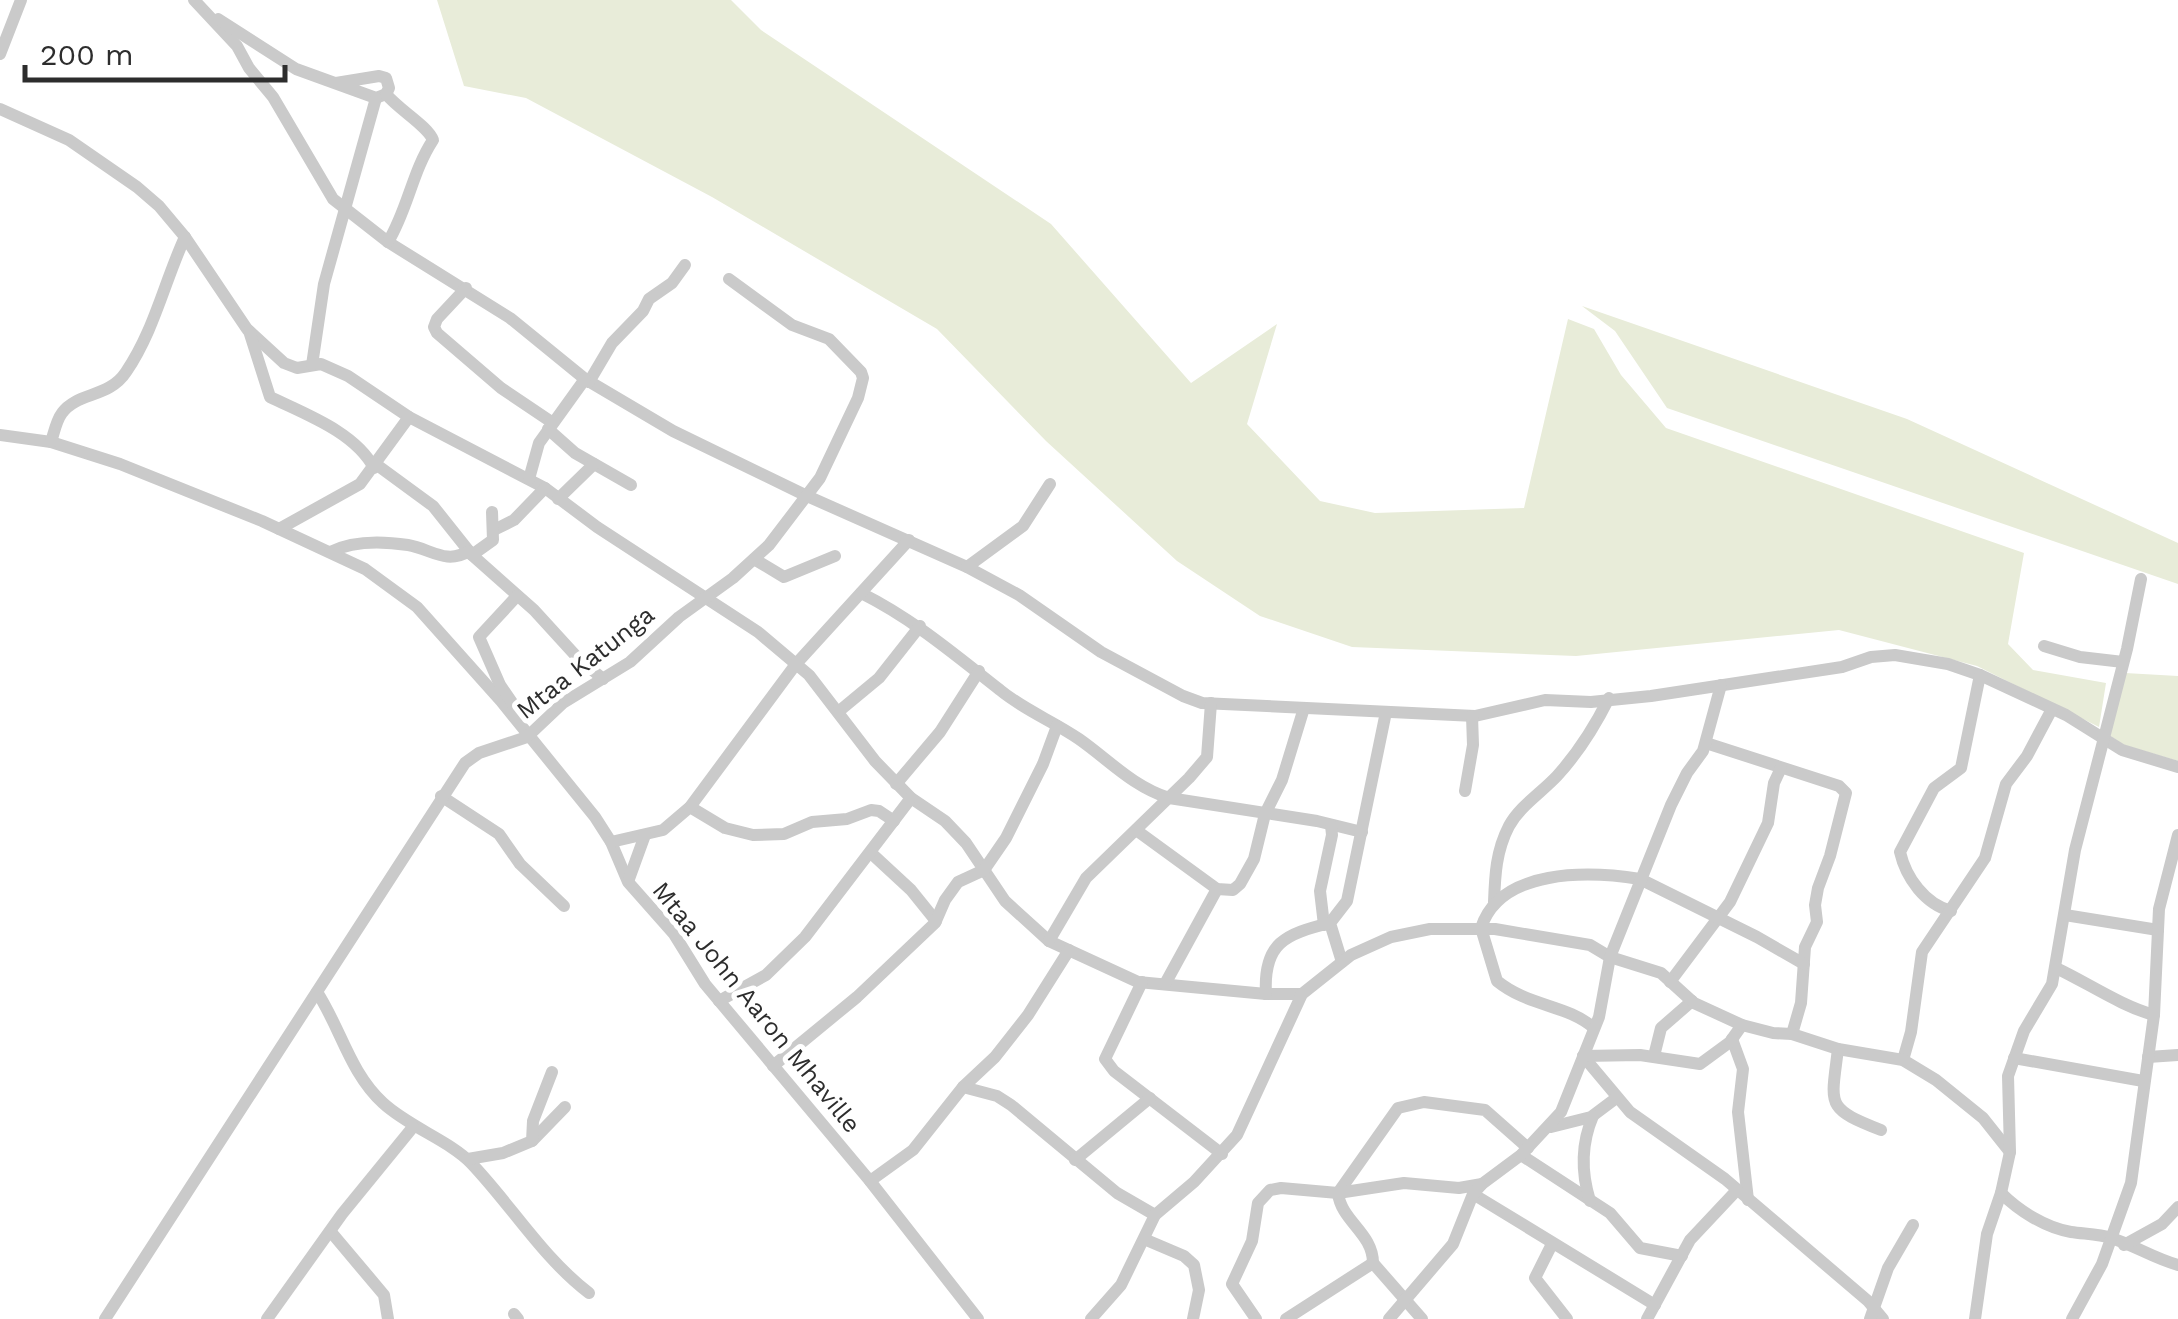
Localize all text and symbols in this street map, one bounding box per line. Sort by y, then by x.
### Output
scale bar [25,20,285,82]
text: 200 m [40,37,134,72]
street label: Mtaa Katunga [511,600,660,725]
street label: Mtaa John Aaron Mhaville [646,876,867,1139]

